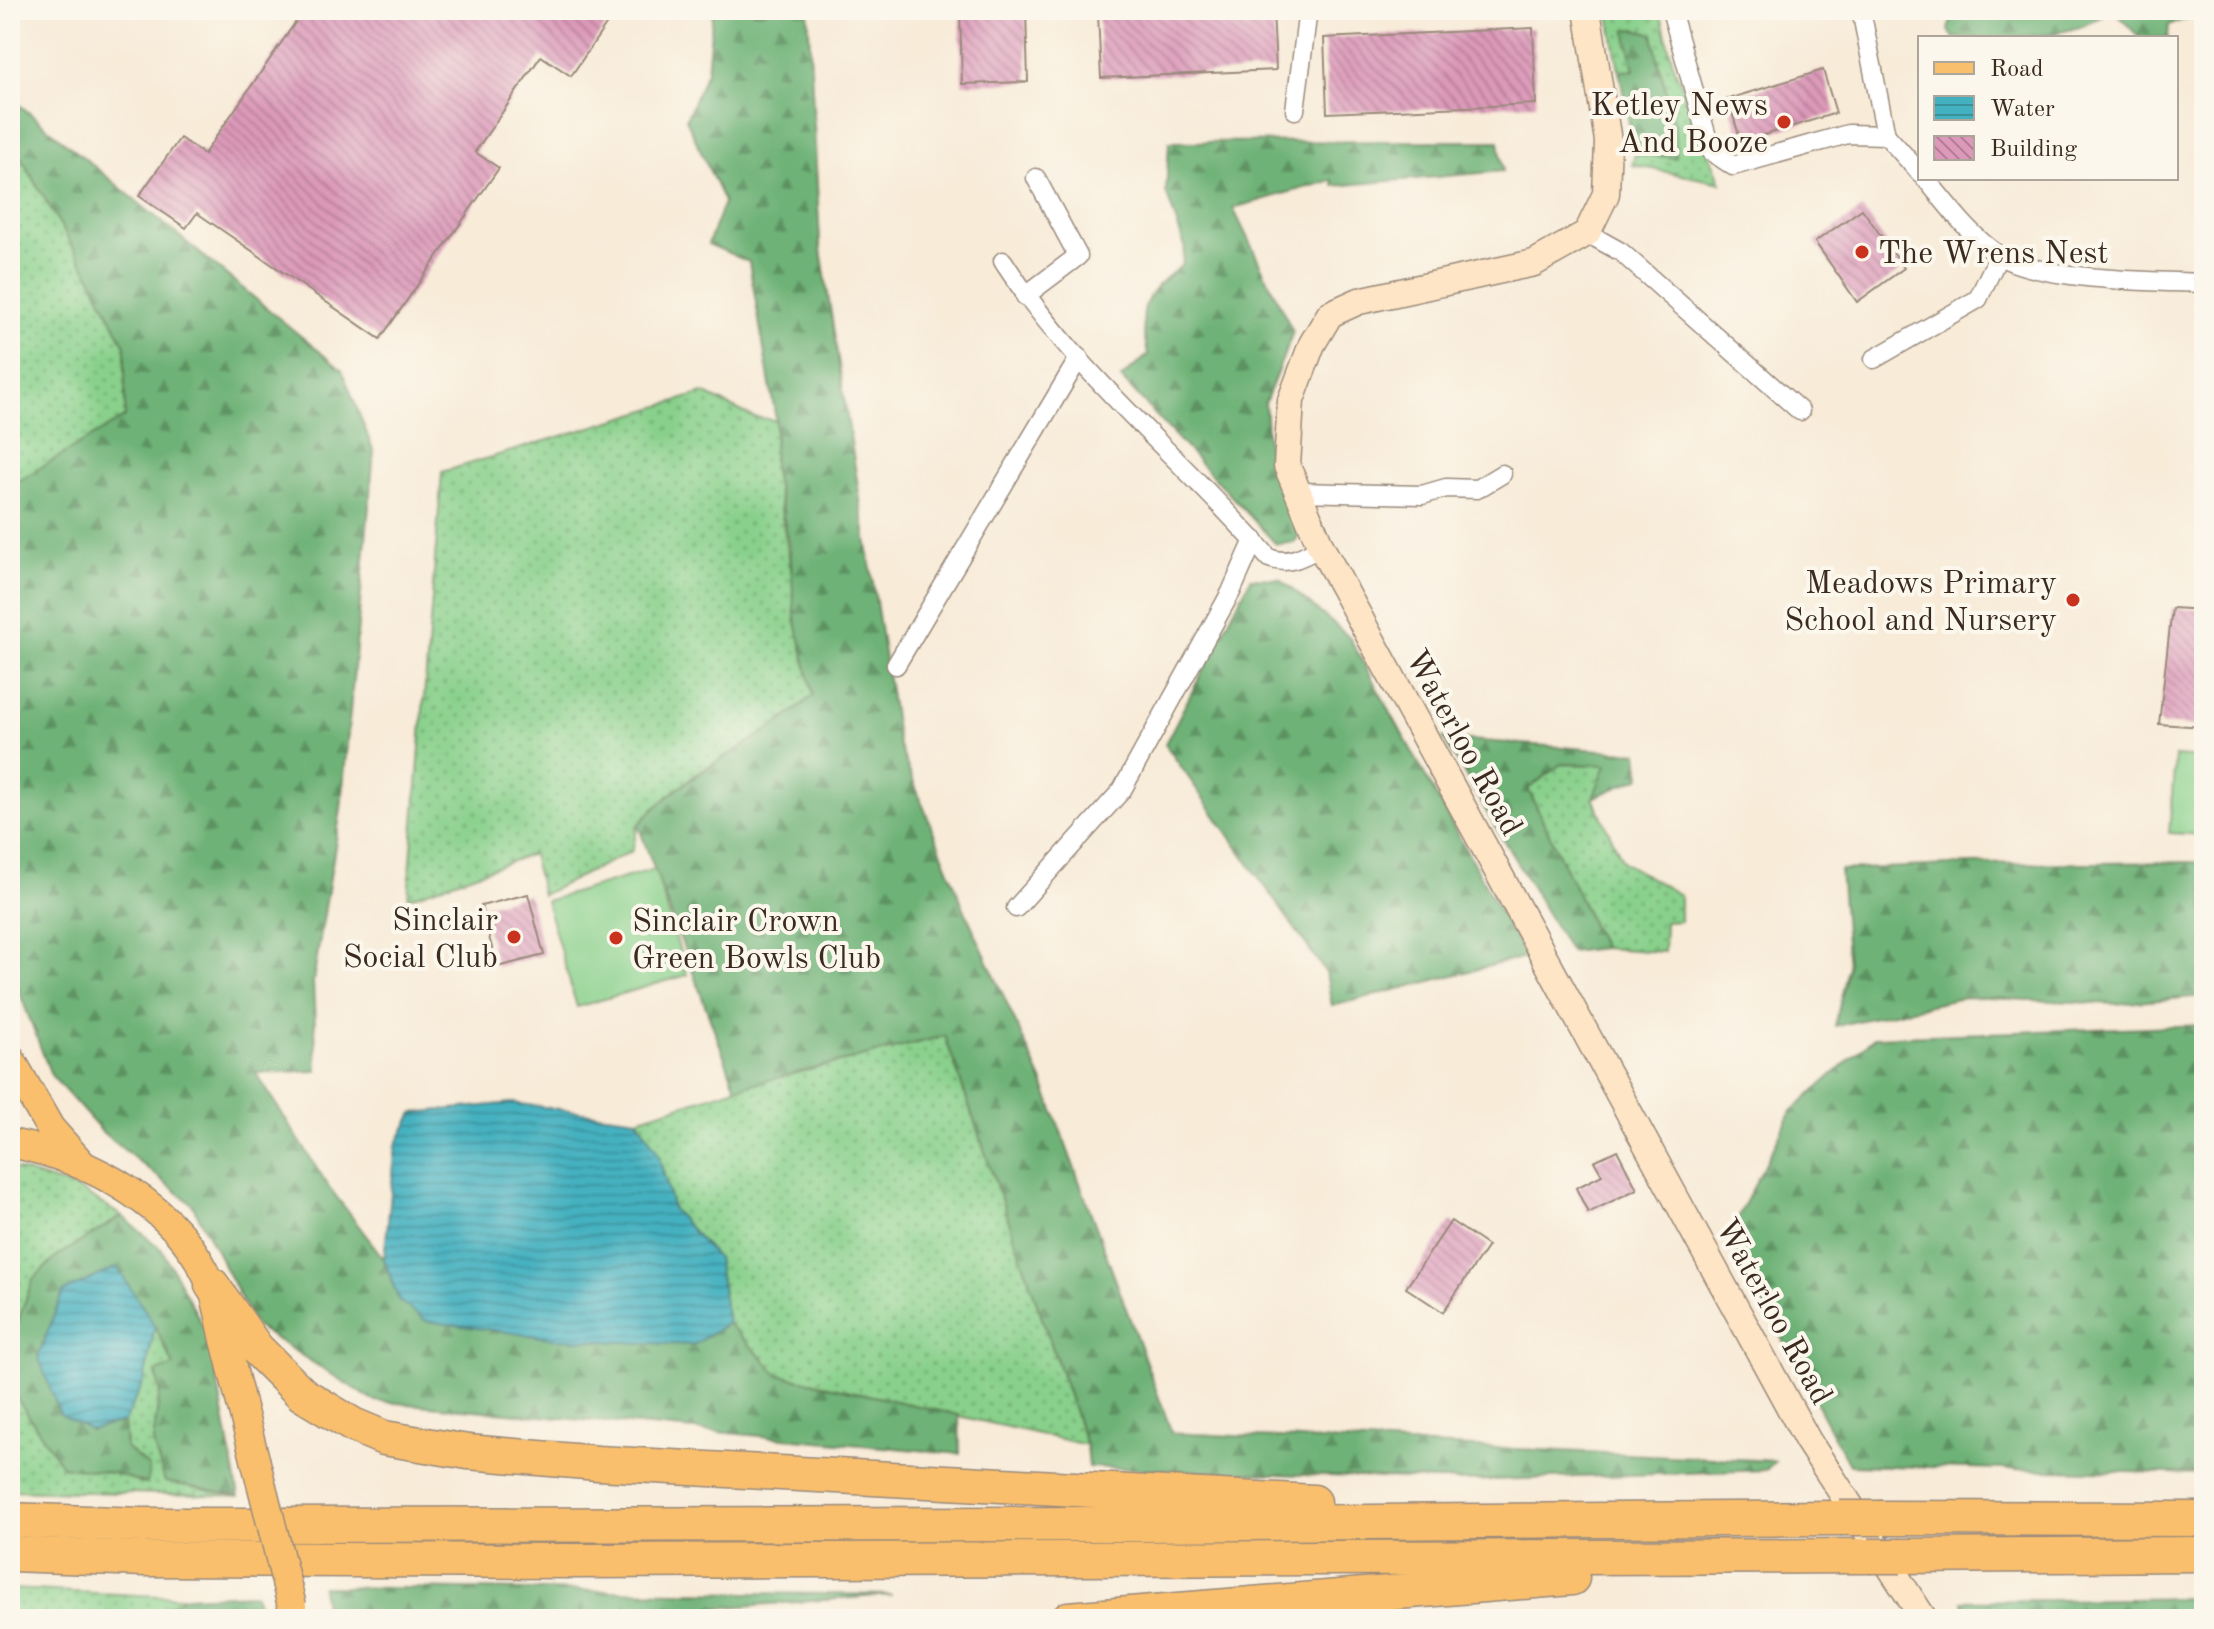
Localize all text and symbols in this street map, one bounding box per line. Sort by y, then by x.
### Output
legend [1918,36,2178,180]
text: Road [1990,58,2043,82]
place label: Ketley News And Booze [1591,91,1768,160]
text: Water [1990,98,2055,122]
marker: Ketley News And Booze [1775,113,1793,131]
text: Building [1990,138,2077,162]
place label: The Wrens Nest [1878,239,2109,271]
marker: The Wrens Nest [1853,243,1871,261]
place label: Meadows Primary School and Nursery [1784,569,2057,638]
marker: Meadows Primary School and Nursery [2064,591,2082,609]
street label: Waterloo Road [1398,645,1527,842]
place label: Sinclair Social Club [343,906,498,975]
place label: Sinclair Crown Green Bowls Club [632,907,881,976]
marker: Sinclair Social Club [505,928,523,946]
marker: Sinclair Crown Green Bowls Club [607,929,625,947]
street label: Waterloo Road [1708,1214,1837,1411]

